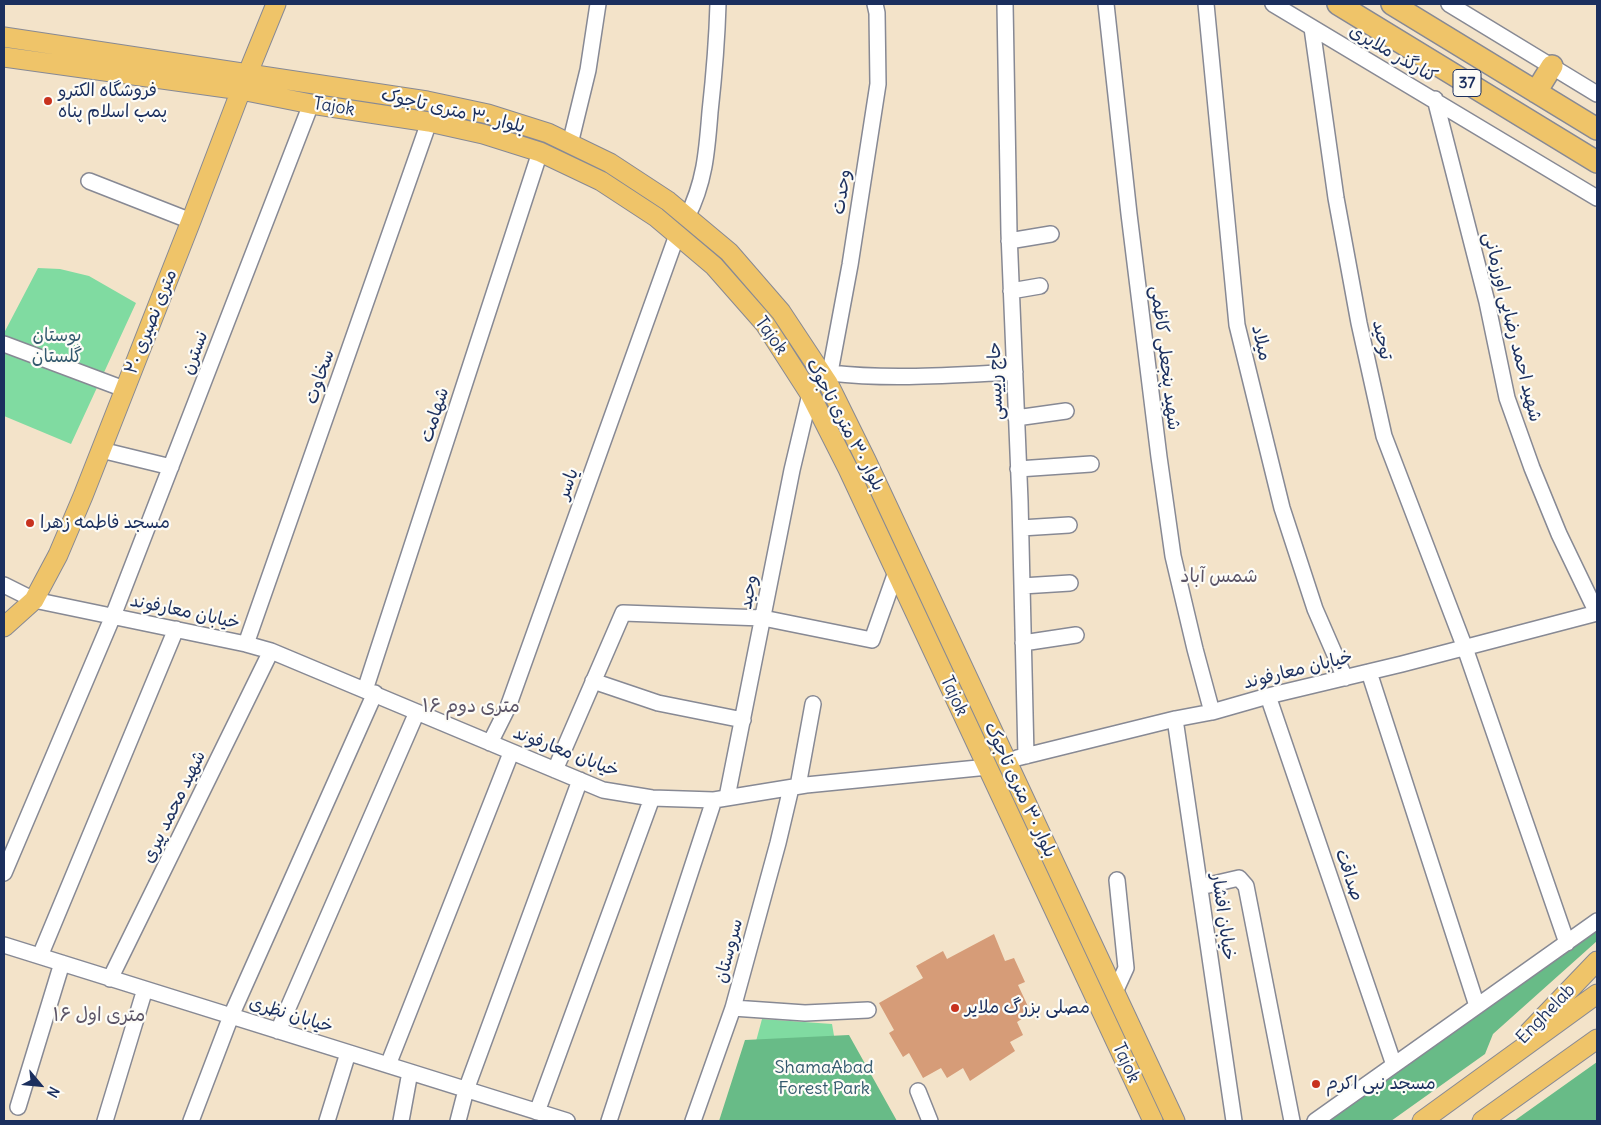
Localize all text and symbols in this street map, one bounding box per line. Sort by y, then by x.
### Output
street label: کنارگذر ملایری [1345,20,1441,88]
road number: 37 [1453,70,1481,96]
place label: فروشگاه الکترو پمپ اسلام پناه [58,80,167,122]
street label: بلوار ۳۰ متری تاجوک [379,84,527,138]
street label: Tajok [312,93,356,121]
marker: فروشگاه الکترو پمپ اسلام پناه [42,95,54,107]
street label: وحدت [828,168,856,216]
street label: شهید احمد رضایی اورزمانی [1478,230,1546,424]
street label: ۲۰ متری نصیری [120,266,182,378]
street label: شهید پنجعلی کاظمی [1145,285,1185,431]
street label: Tajok [750,313,792,359]
street label: توحید [1367,318,1397,362]
street label: میلاد [1246,323,1276,363]
park label: بوستان گلستان [32,325,82,368]
street label: نسترن [177,328,213,378]
street label: حاج رییسی [984,341,1008,421]
street label: سخاوت [301,347,339,407]
street label: بلوار ۳۰ متری تاجوک [801,355,889,495]
street label: شهامت [416,385,454,445]
street label: یاسر [552,465,584,503]
place label: مسجد فاطمه زهرا [40,512,170,534]
marker: مسجد فاطمه زهرا [24,517,36,529]
district label: شمس آباد [1180,566,1258,588]
street label: وحید [735,573,763,611]
street label: خیابان معارفوند [128,590,242,634]
street label: خیابان معارفوند [1241,646,1355,694]
street label: Tajok [935,672,973,720]
district label: ۱۶ متری دوم [422,696,520,718]
street label: بلوار ۳۰ متری تاجوک [979,719,1061,861]
street label: خیابان معارفوند [510,722,622,782]
street label: شهید محمد پیری [137,747,211,867]
street label: صداقت [1330,846,1368,904]
street label: خیابان افشار [1206,872,1240,962]
street label: سروستان [710,916,748,986]
street label: Enghelab [1512,979,1580,1049]
street label: خیابان نظری [246,992,336,1038]
place label: مصلی بزرگ ملایر [965,997,1090,1019]
marker: مصلی بزرگ ملایر [949,1002,961,1014]
district label: ۱۶ متری اول [53,1005,145,1027]
street label: Tajok [1107,1039,1145,1087]
park label: ShamaAbad Forest Park [774,1057,874,1100]
north arrow [15,1060,65,1110]
place label: مسجد نبی اکرم [1326,1073,1436,1095]
marker: مسجد نبی اکرم [1310,1078,1322,1090]
text: N [43,1084,63,1101]

